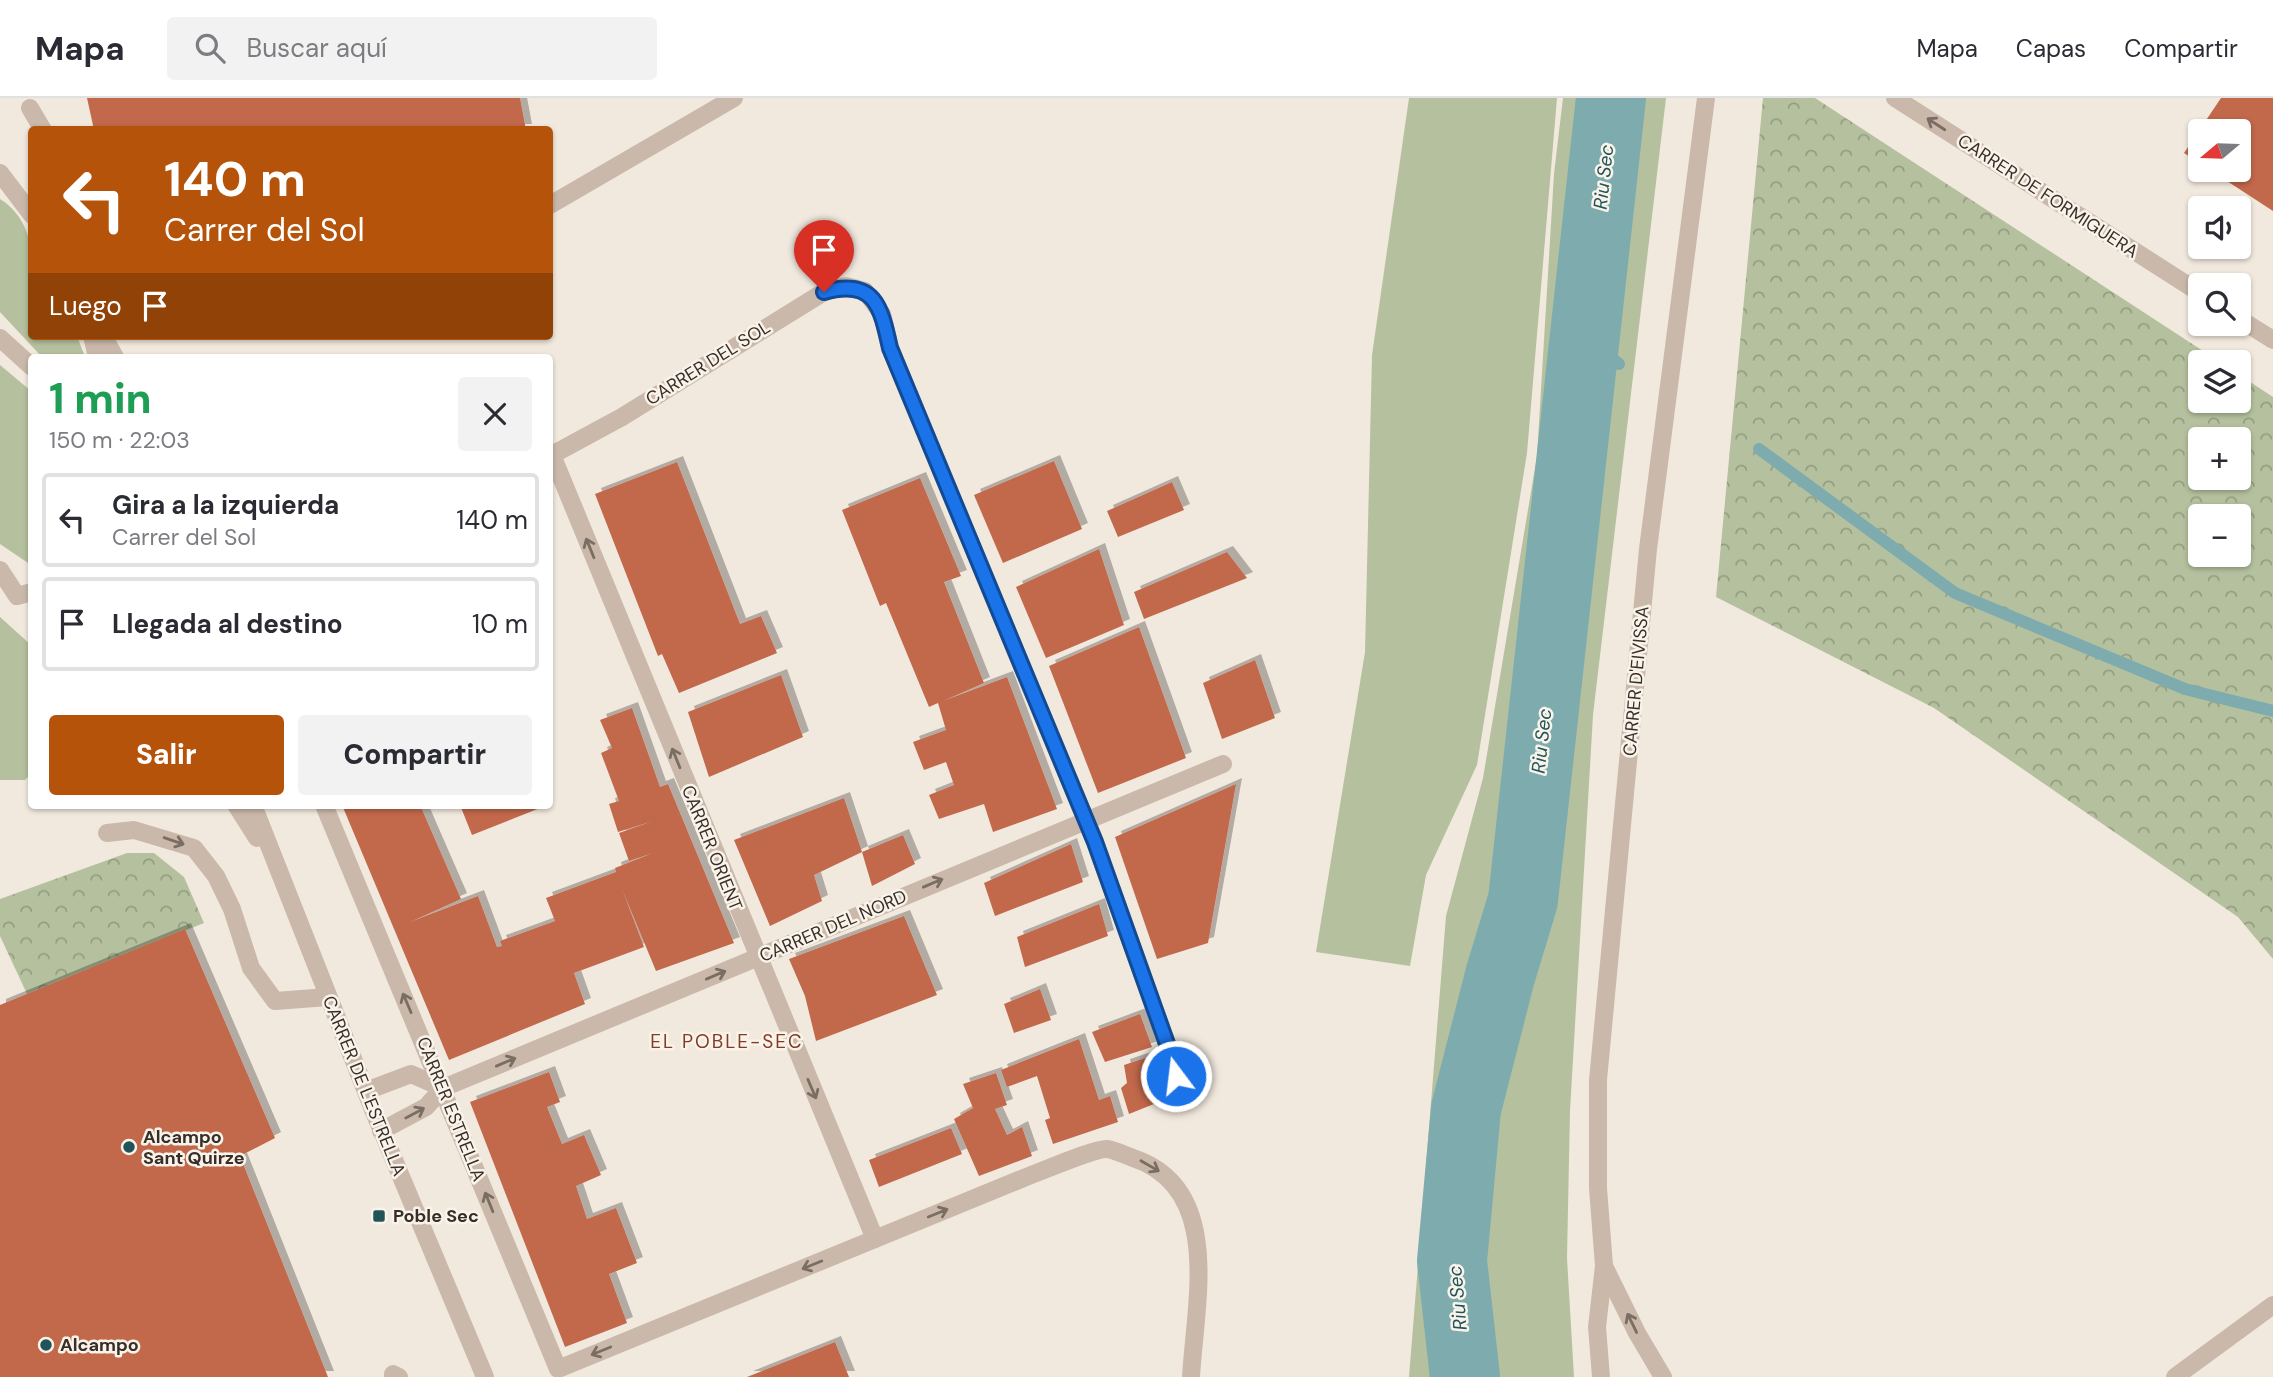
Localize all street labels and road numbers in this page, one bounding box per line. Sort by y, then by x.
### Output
street label: CARRER DE FORMIGUERA [1953,129,2143,263]
street label: CARRER DEL SOL [641,315,775,411]
street label: CARRER D'EIVISSA [1617,605,1655,757]
street label: CARRER ORIENT [676,782,748,914]
street label: CARRER DEL NORD [756,884,910,968]
street label: CARRER DE L'ESTRELLA [317,992,411,1180]
street label: CARRER ESTRELLA [411,1033,491,1185]

